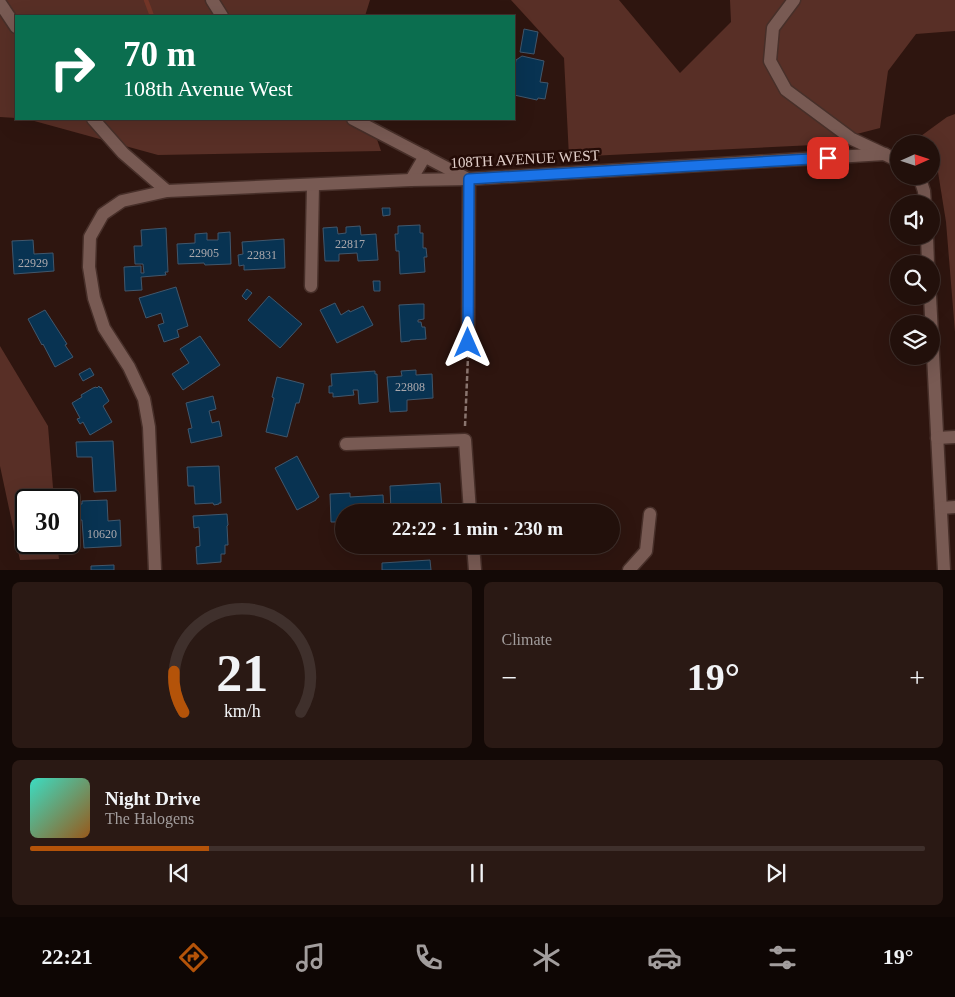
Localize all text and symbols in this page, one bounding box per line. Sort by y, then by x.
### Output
icon: right [40,35,105,100]
text: 70 m [123,35,196,74]
text: 108th Avenue West [123,76,293,101]
north arrow [890,135,940,185]
map controls [890,135,940,365]
pin [807,137,849,179]
icon: arrive [814,144,842,172]
street label: 108TH AVENUE WEST [450,147,600,171]
button: sound [890,195,940,245]
house number: 22817 [335,237,365,251]
house number: 22905 [189,246,219,260]
house number: 22831 [247,248,277,262]
button: search [890,255,940,305]
house number: 22929 [18,256,48,270]
button: layers [890,315,940,365]
position arrow [441,316,493,368]
house number: 22808 [395,380,425,394]
speed limit sign: 30 [15,489,80,554]
text: 22:22 · 1 min · 230 m [392,518,563,539]
house number: 10620 [87,527,117,541]
text: Climate [502,631,552,648]
text: 21 [216,645,268,702]
text: 19° [687,656,740,698]
text: − [502,662,517,693]
text: + [909,662,925,693]
text: km/h [223,701,260,721]
text: Night Drive [105,788,201,809]
text: The Halogens [105,810,194,827]
icon: previous [165,859,193,887]
icon: pause [463,859,491,887]
icon: next [762,859,790,887]
icon: directions [176,940,211,975]
icon: music [293,940,328,975]
icon: phone [411,940,446,975]
icon: climate [529,940,564,975]
icon: car [647,940,682,975]
icon: filters [765,940,800,975]
text: 22:21 [41,944,93,969]
text: 19° [883,944,913,969]

